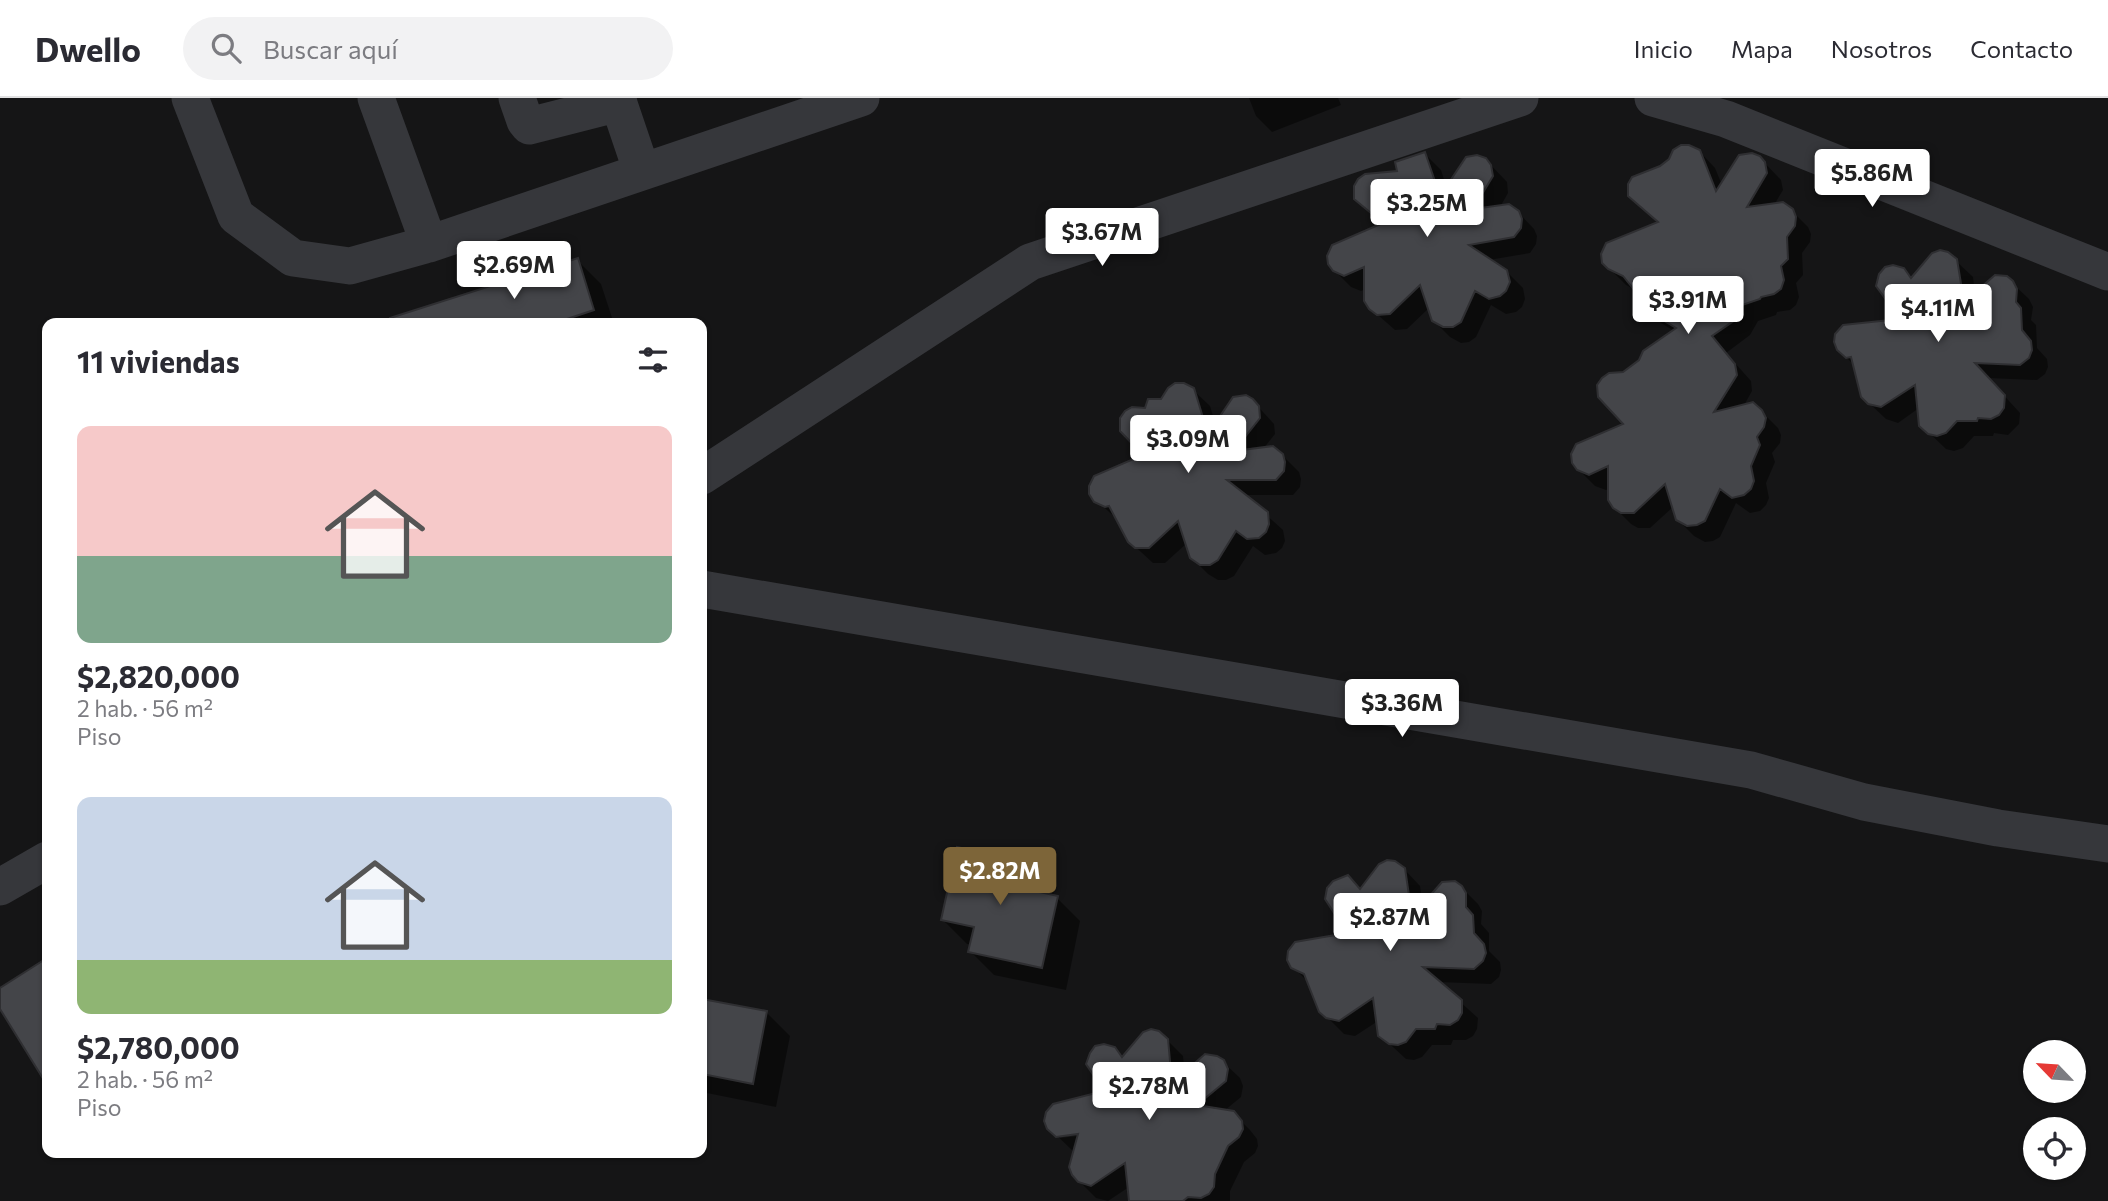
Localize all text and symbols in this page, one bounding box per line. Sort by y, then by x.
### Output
search box [183,17,673,80]
text: Dwello [35,28,141,69]
icon: search [207,29,245,67]
text: Buscar aquí [263,33,398,64]
text: Inicio [1634,34,1693,63]
text: Mapa [1731,34,1793,63]
text: Nosotros [1831,34,1932,63]
text: Contacto [1970,34,2073,63]
pin: $5.86M [1815,150,1929,209]
text: $5.86M [1831,158,1913,186]
pin: $3.25M [1370,180,1484,239]
text: $3.25M [1386,188,1468,216]
pin: $3.67M [1045,208,1159,268]
text: $3.67M [1062,217,1142,245]
pin: $2.69M [457,242,571,301]
text: $2.69M [473,250,555,278]
pin: $3.91M [1631,276,1745,336]
text: $3.91M [1649,285,1727,313]
pin: $4.11M [1881,285,1995,344]
text: $4.11M [1901,293,1975,321]
icon: filters [634,341,672,379]
text: 11 viviendas [77,342,240,379]
pin: $3.09M [1131,416,1245,475]
text: $3.09M [1146,424,1230,452]
icon: home [312,471,438,597]
text: $2,820,000 [77,657,240,694]
pin: $3.36M [1345,680,1459,739]
text: $3.36M [1361,688,1443,716]
text: 2 hab. · 56 m² [77,694,213,722]
text: Piso [77,722,122,750]
icon: home [312,842,438,968]
pin: $2.82M [943,848,1057,907]
text: $2.82M [959,856,1041,884]
pin: $2.87M [1333,894,1447,953]
text: $2.87M [1350,902,1430,930]
text: $2,780,000 [77,1028,240,1065]
north arrow [2023,1040,2086,1102]
map controls [2023,1040,2086,1180]
pin: $2.78M [1092,1062,1206,1122]
text: 2 hab. · 56 m² [77,1065,213,1093]
text: $2.78M [1108,1071,1190,1099]
text: Piso [77,1093,122,1121]
button: locate [2023,1117,2086,1180]

